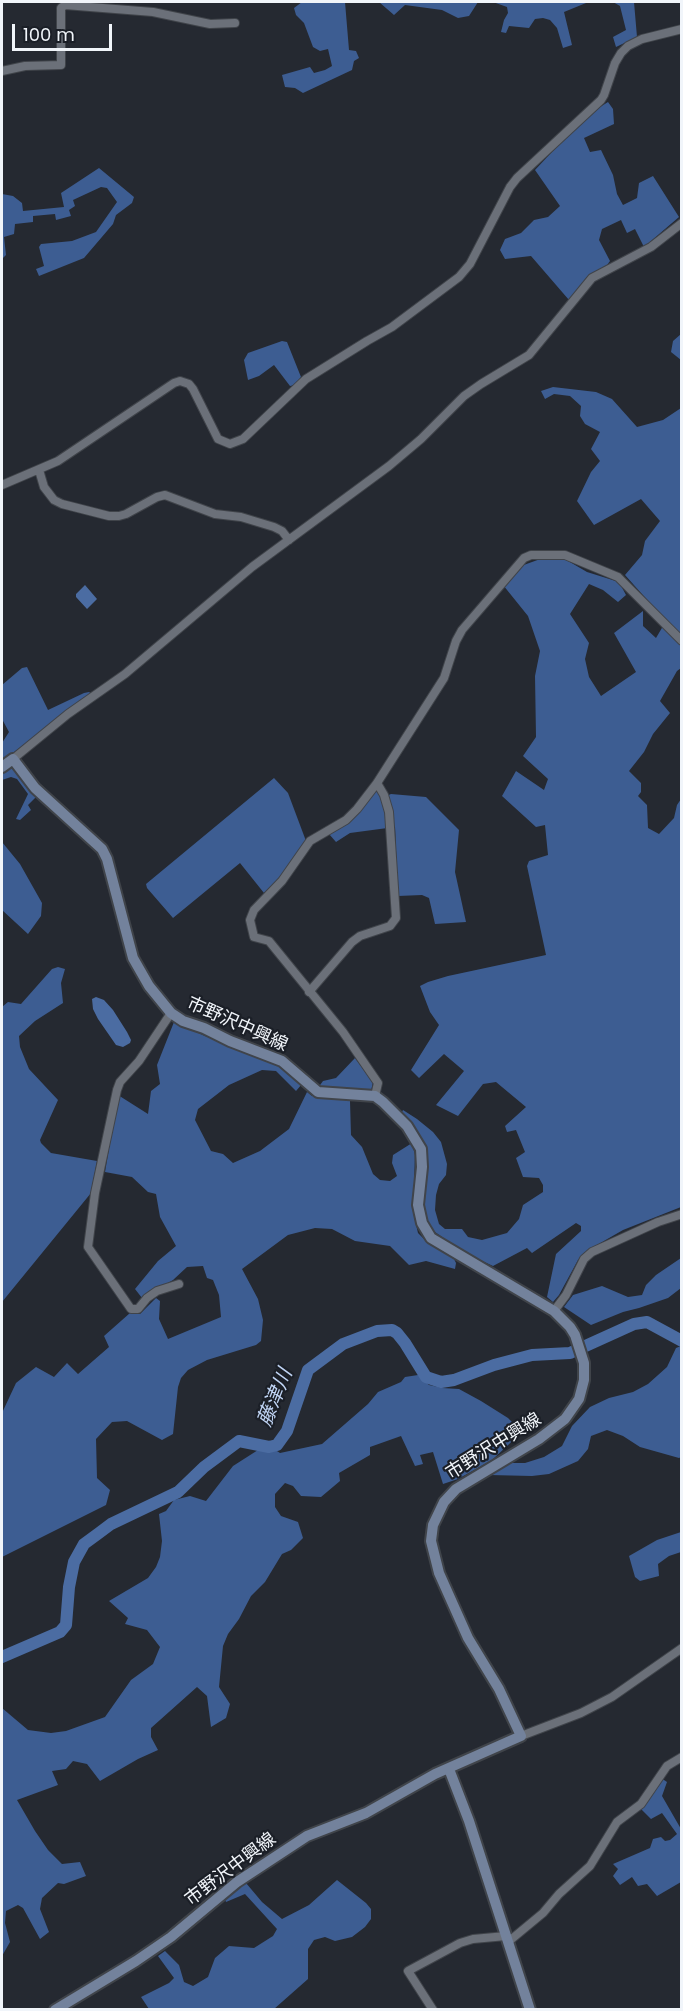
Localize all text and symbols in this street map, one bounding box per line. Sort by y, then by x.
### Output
scale bar [15,12,116,50]
text: 100 m [23,22,75,47]
street label: 市野沢中興線 [183,993,291,1057]
water label: 藤津川 [254,1366,298,1430]
street label: 市野沢中興線 [442,1409,546,1485]
street label: 市野沢中興線 [181,1829,281,1911]

